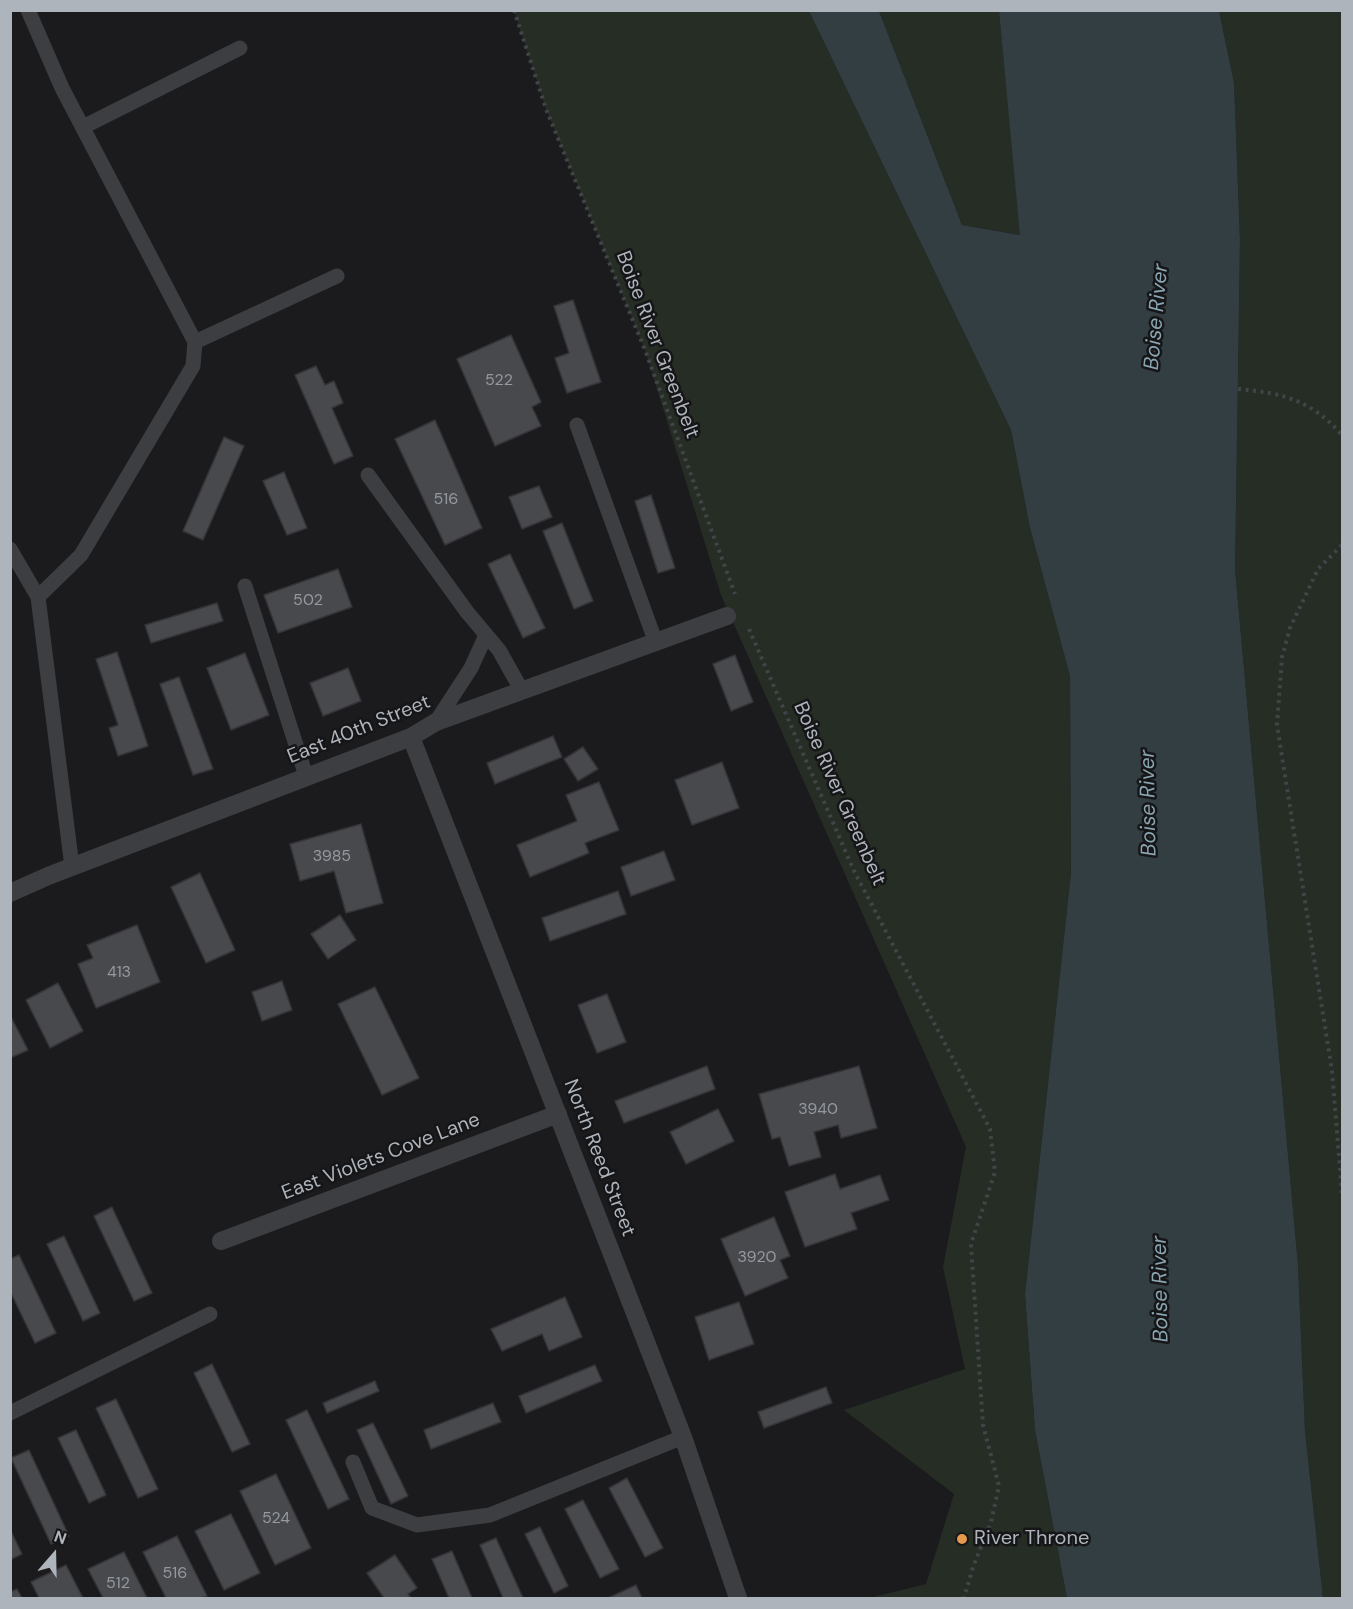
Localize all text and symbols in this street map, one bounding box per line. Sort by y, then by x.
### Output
street label: Boise River Greenbelt [610,248,704,442]
water label: Boise River [1140,263,1174,371]
house number: 522 [485,371,513,391]
house number: 516 [434,490,458,510]
house number: 502 [293,591,323,611]
street label: East 40th Street [284,690,434,770]
street label: Boise River Greenbelt [788,698,890,890]
water label: Boise River [1135,749,1163,857]
house number: 3985 [313,847,351,867]
house number: 413 [107,963,131,983]
street label: North Reed Street [558,1076,640,1240]
house number: 3940 [798,1100,838,1120]
street label: East Violets Cove Lane [279,1108,483,1206]
water label: Boise River [1147,1235,1175,1343]
house number: 3920 [738,1248,776,1268]
house number: 524 [262,1509,290,1529]
north arrow [24,1525,84,1585]
text: N [51,1526,69,1549]
place label: River Throne [974,1527,1089,1551]
marker: River Throne [955,1532,969,1546]
house number: 516 [163,1564,187,1584]
house number: 512 [106,1574,130,1594]

